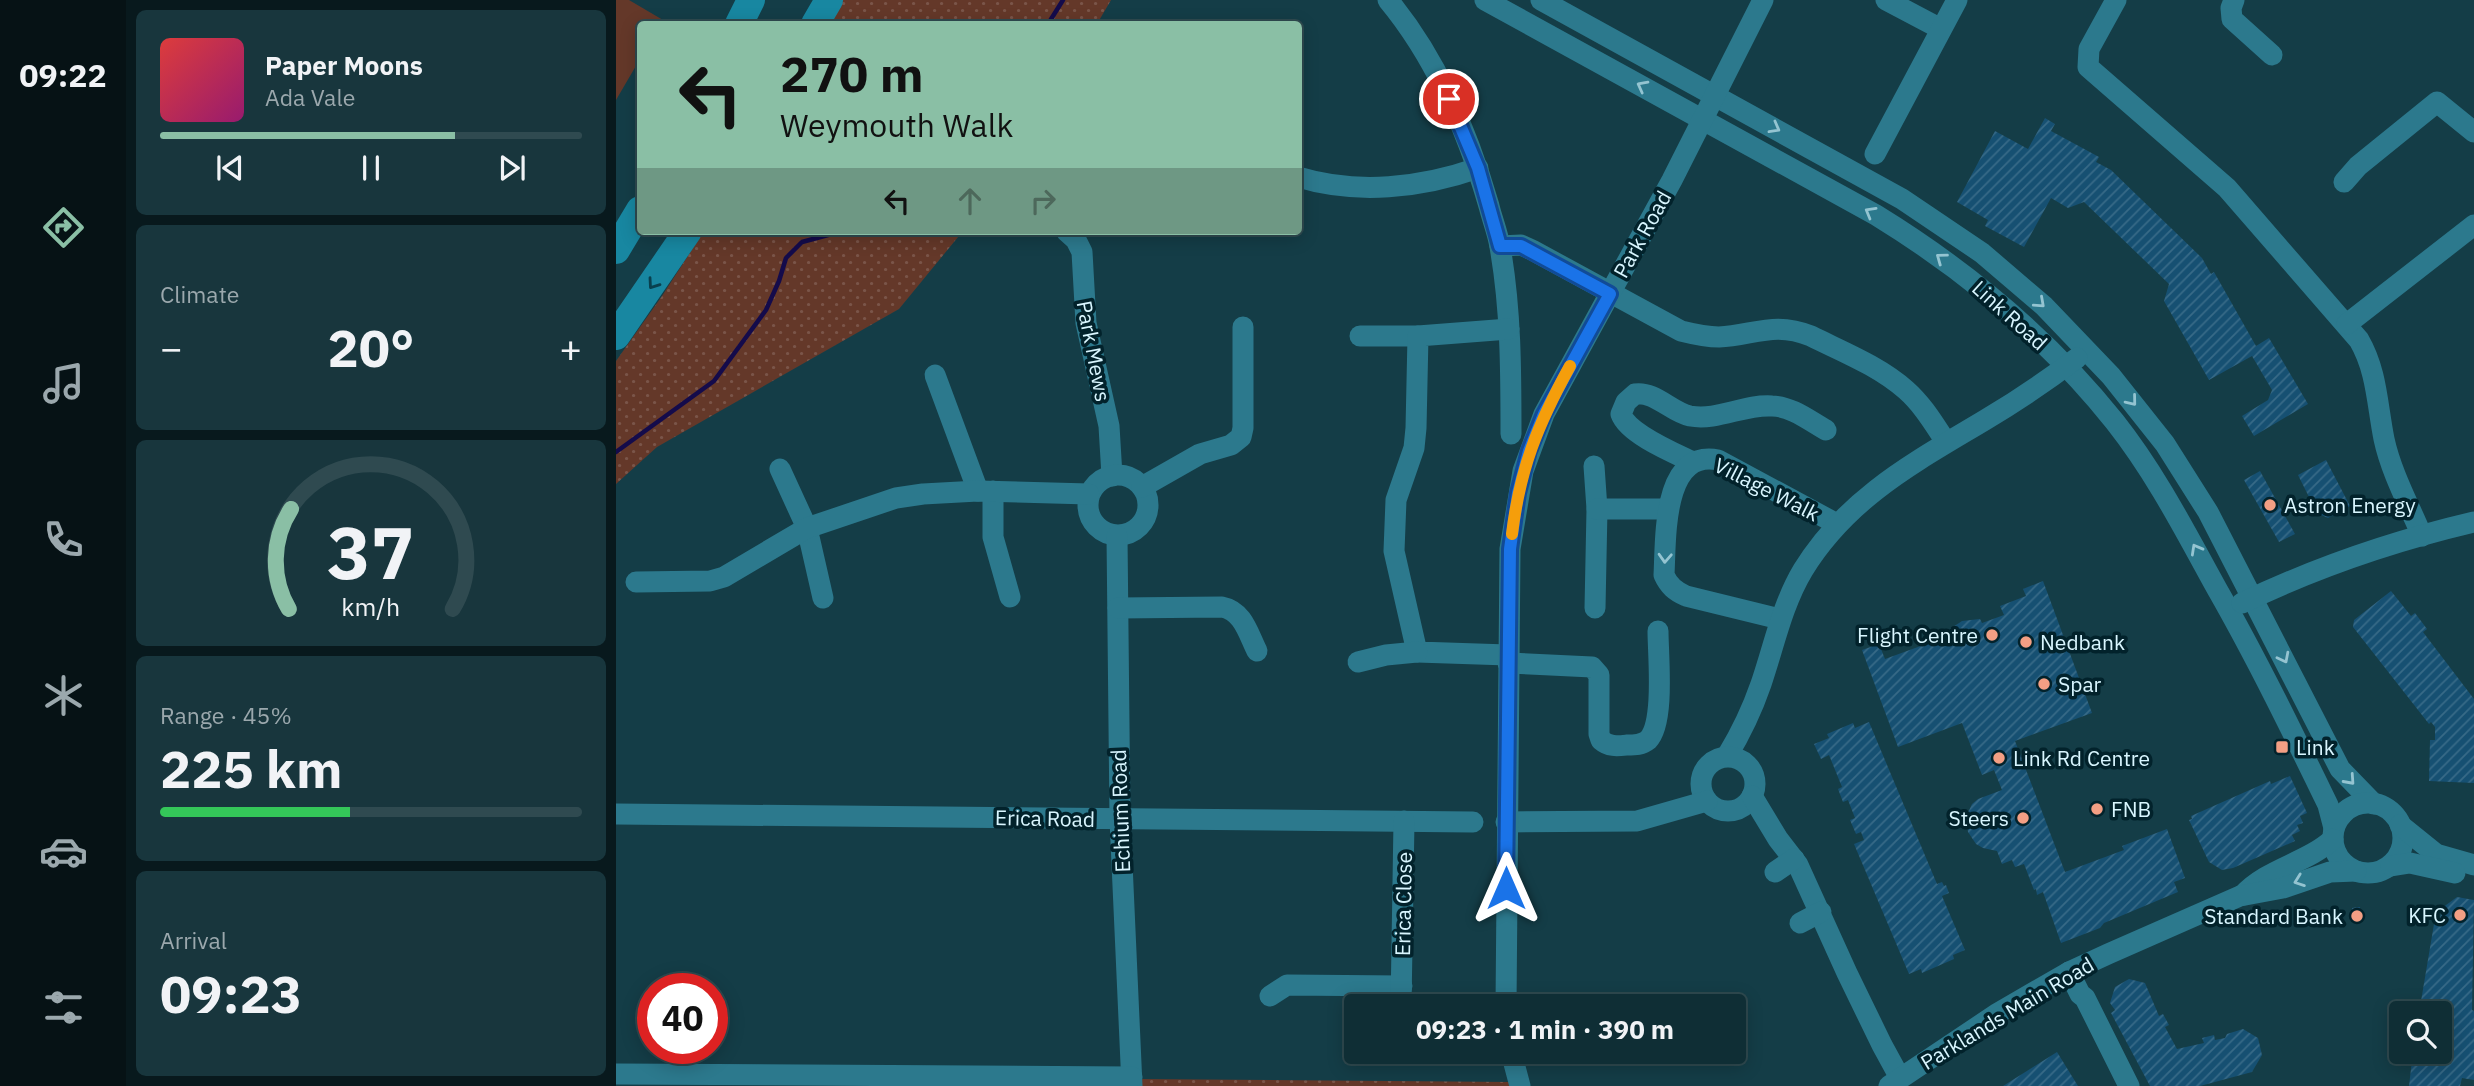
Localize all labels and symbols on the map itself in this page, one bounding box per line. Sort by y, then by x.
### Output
pin [1419,69,1479,129]
one-way arrow [1637,81,1650,95]
one-way arrow [1767,120,1780,133]
street label: Park Road [1607,185,1677,283]
one-way arrow [1865,207,1878,220]
one-way arrow [1936,253,1949,266]
street label: Link Road [1966,274,2054,356]
one-way arrow [649,276,661,289]
one-way arrow [2032,294,2045,307]
street label: Park Mews [1071,298,1117,404]
one-way arrow [2124,393,2136,406]
street label: Village Walk [1710,451,1824,527]
place label: Astron Energy [2284,491,2416,519]
marker: Astron Energy [2262,497,2278,513]
one-way arrow [2191,543,2205,556]
one-way arrow [1658,553,1673,564]
place label: Flight Centre [1857,621,1978,649]
marker: Flight Centre [1984,627,2000,643]
place label: Nedbank [2040,628,2125,656]
marker: Nedbank [2018,634,2034,650]
one-way arrow [2275,651,2289,663]
place label: Spar [2058,670,2102,698]
marker: Spar [2036,676,2052,692]
place label: Link [2296,733,2335,761]
marker: Link [2274,739,2290,755]
place label: Link Rd Centre [2013,744,2150,772]
street label: Echium Road [1104,749,1136,873]
marker: Link Rd Centre [1991,750,2007,766]
one-way arrow [2341,772,2354,785]
place label: FNB [2111,795,2151,823]
marker: FNB [2089,801,2105,817]
street label: Erica Road [995,803,1095,833]
place label: Steers [1949,804,2009,832]
marker: Steers [2015,810,2031,826]
position arrow [1469,851,1543,925]
street label: Erica Close [1388,852,1418,956]
one-way arrow [2294,873,2306,887]
place label: KFC [2408,901,2446,929]
place label: Standard Bank [2204,902,2343,930]
marker: KFC [2452,907,2468,923]
marker: Standard Bank [2349,908,2365,924]
street label: Parklands Main Road [1915,950,2099,1076]
speed limit sign: 40 [637,973,728,1064]

